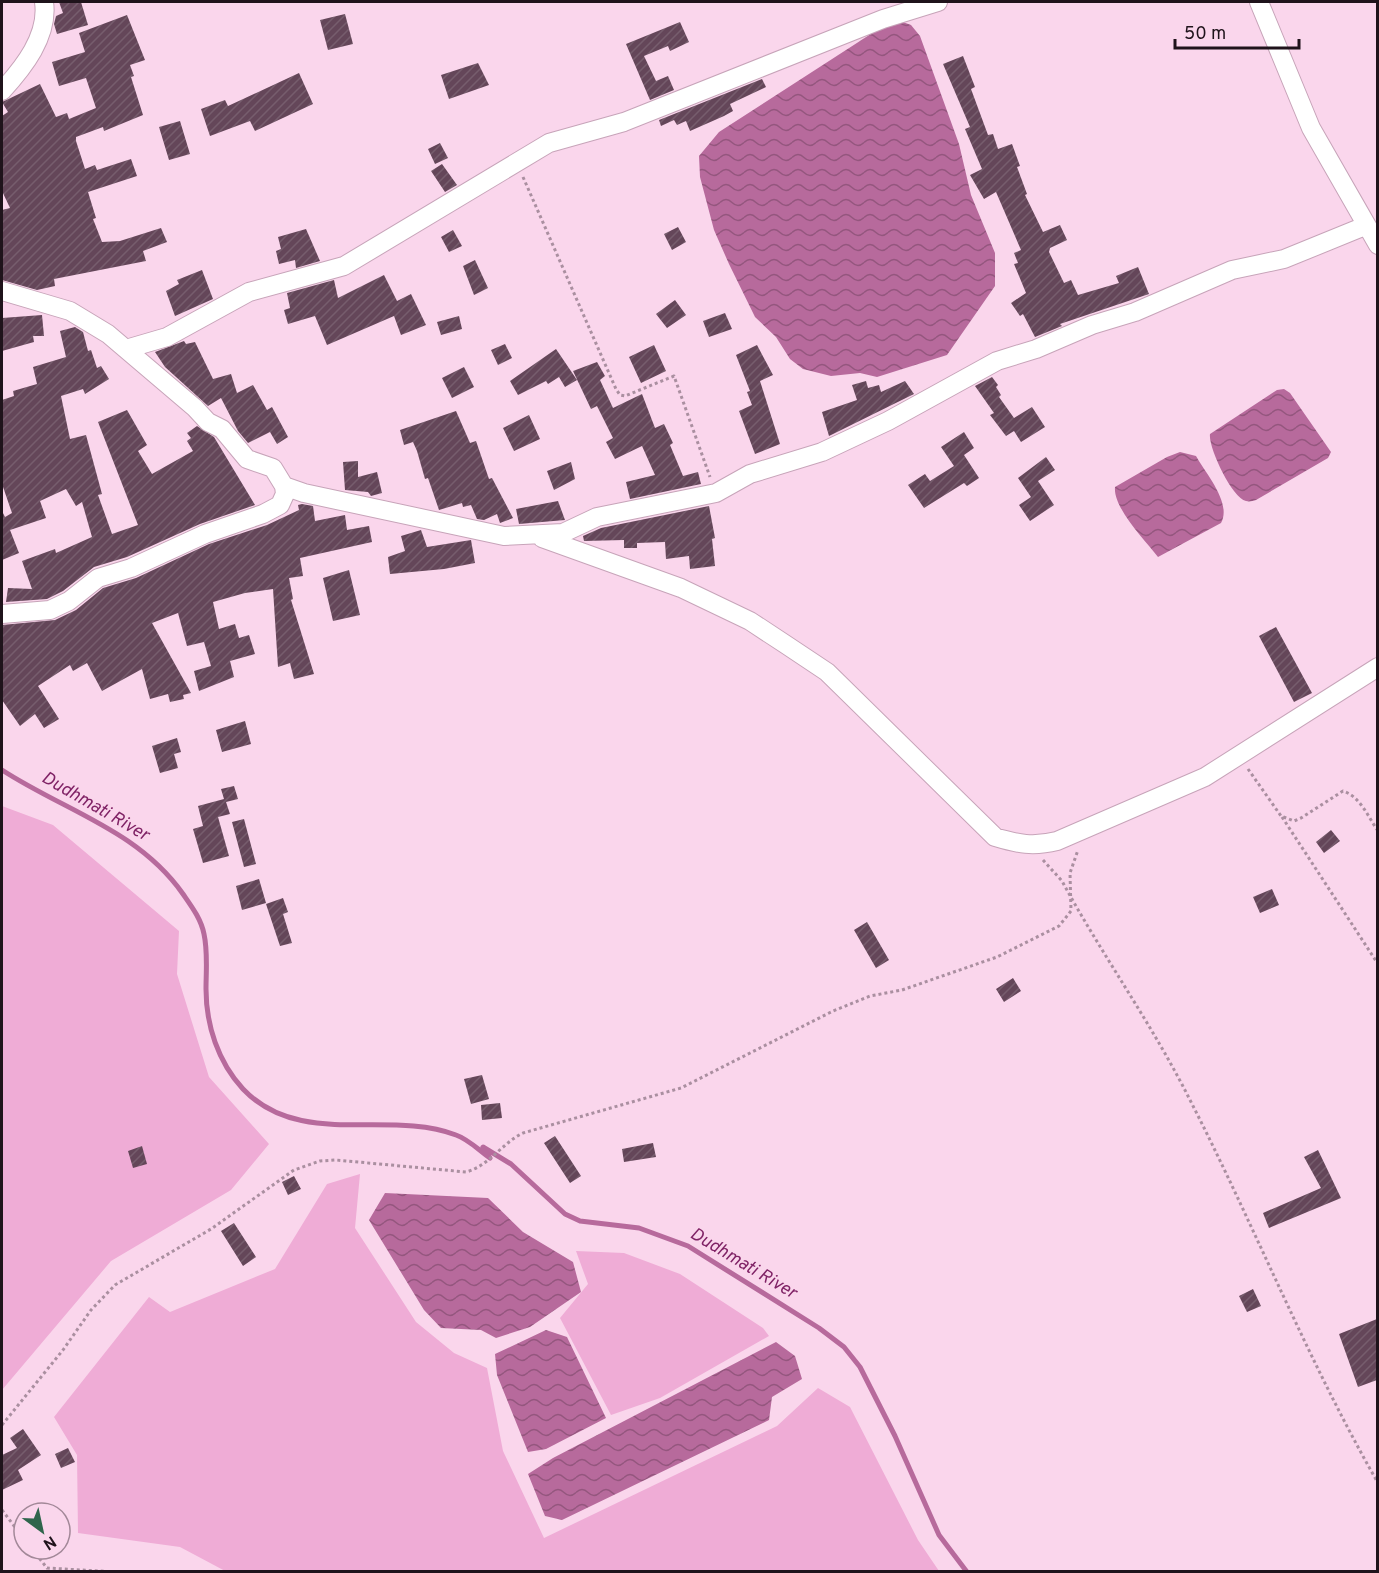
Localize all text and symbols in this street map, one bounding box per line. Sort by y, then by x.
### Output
scale bar [1175,12,1300,50]
text: 50 m [1184,23,1226,46]
water label: Dudhmati River [37,767,155,848]
water label: Dudhmati River [685,1223,802,1306]
north arrow [12,1501,72,1561]
text: N [39,1530,59,1553]

